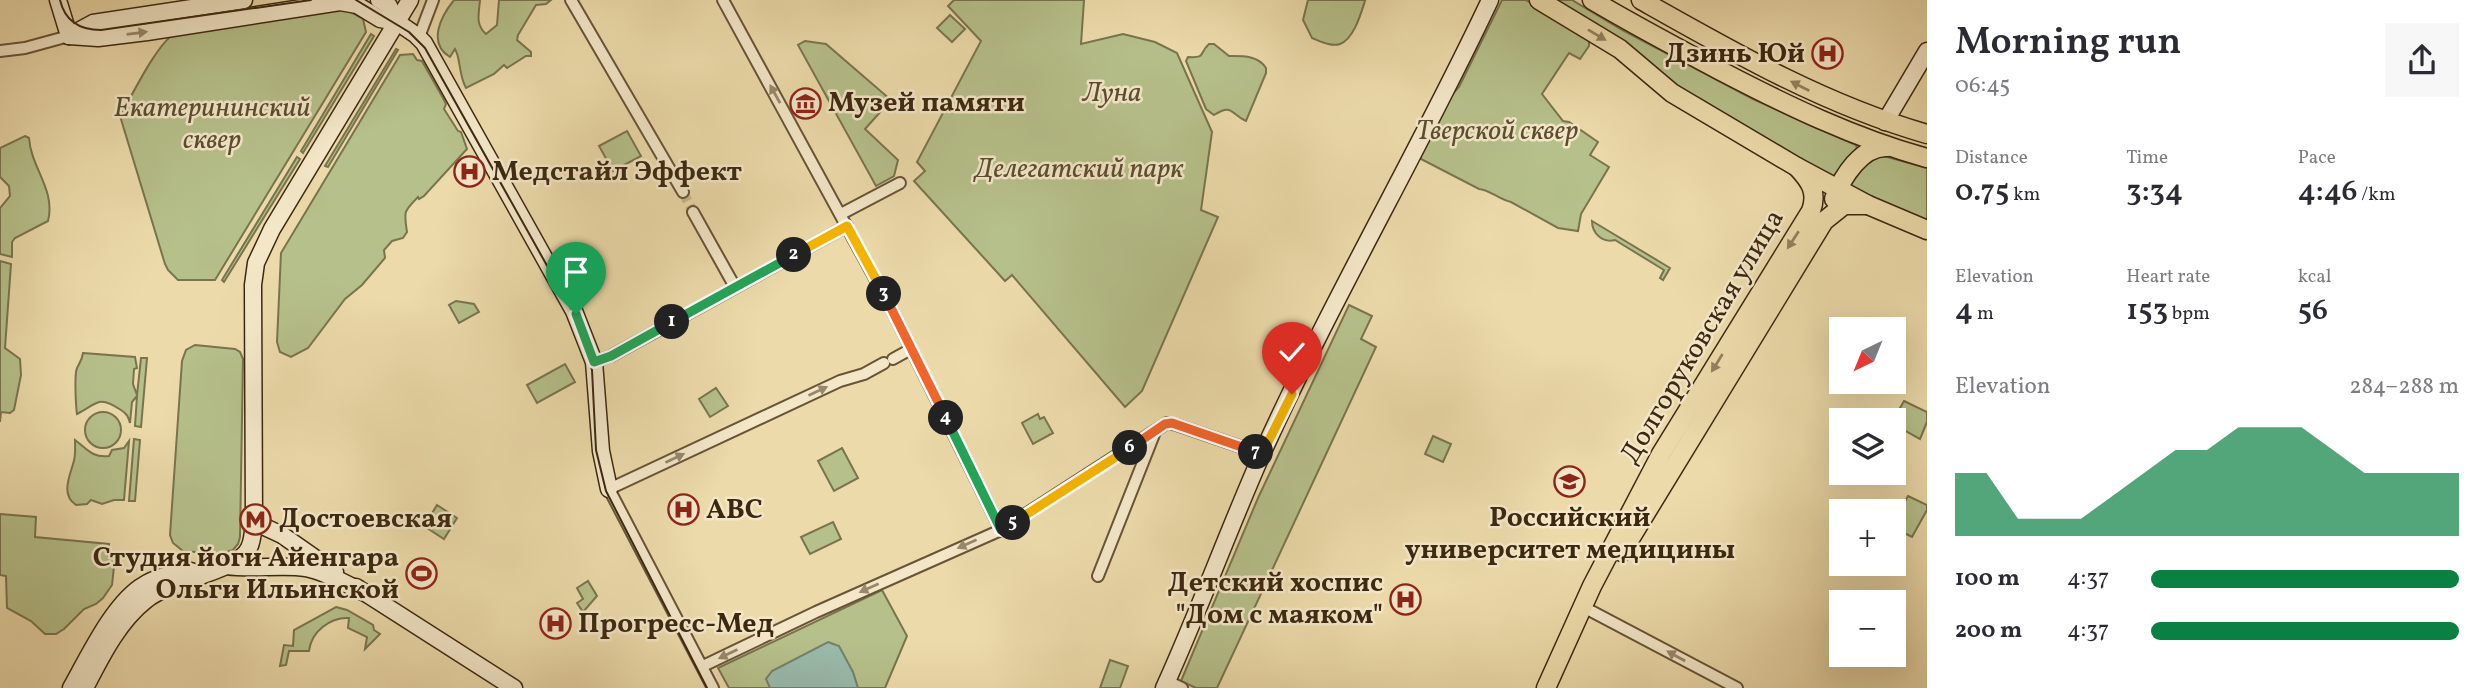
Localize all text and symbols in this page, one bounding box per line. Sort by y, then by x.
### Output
text: Morning run [1955,17,2181,70]
button: share [2385,23,2459,97]
one-way arrow [126,28,148,39]
one-way arrow [1588,29,1607,42]
place label: Дзинь Юй [1665,35,1805,74]
hospital icon: Дзинь Юй [1811,37,1845,71]
text: 06:45 [1955,70,2010,102]
park label: Луна [1081,74,1142,113]
one-way arrow [1790,81,1810,92]
one-way arrow [769,84,781,103]
place label: Музей памяти [828,84,1025,123]
museum icon: Музей памяти [788,86,822,120]
park label: Екатерининский сквер [113,89,311,160]
park label: Тверской сквер [1416,112,1578,151]
text: Distance [1955,145,2028,171]
text: Time [2126,145,2168,171]
text: Pace [2298,145,2336,171]
park label: Делегатский парк [973,150,1184,189]
place label: Медстайл Эффект [492,153,742,192]
hospital icon: Медстайл Эффект [452,155,486,189]
text: 0.75 [1955,171,2009,213]
text: 3:34 [2126,171,2183,213]
text: 4:46 [2298,171,2358,213]
text: km [2009,182,2040,208]
text: /km [2358,182,2395,208]
street label: Долгоруковская улица [1611,202,1795,472]
one-way arrow [1786,231,1799,250]
pin: 2 [776,238,812,272]
text: 2 [789,241,798,267]
pin [546,242,606,314]
icon: arrive [557,253,595,291]
text: Elevation [1955,264,2034,290]
text: Heart rate [2126,264,2210,290]
text: kcal [2298,264,2331,290]
pin: 3 [866,276,902,312]
text: 3 [879,280,888,306]
text: 4 [1955,290,1973,332]
text: 153 [2126,290,2168,332]
text: 56 [2298,290,2328,332]
text: m [1973,301,1994,327]
text: bpm [2168,301,2210,327]
pin: 1 [654,304,690,340]
text: 1 [668,308,675,334]
north arrow [1829,317,1906,394]
map controls [1829,317,1906,667]
pin [1262,322,1322,394]
icon: check [1273,333,1311,371]
one-way arrow [1711,353,1724,372]
text: Elevation [1955,371,2051,403]
text: 284–288 m [2349,371,2459,403]
one-way arrow [808,385,828,397]
pin: 4 [928,400,964,436]
text: 4 [940,404,951,430]
button: layers [1829,408,1906,485]
pin: 6 [1112,430,1148,466]
text: 6 [1124,434,1135,460]
pin: 7 [1238,434,1274,470]
text: 7 [1251,438,1260,464]
one-way arrow [665,452,685,463]
school or university icon: Российский университет медицины [1553,464,1587,498]
place label: ABC [706,491,763,530]
hospital icon: ABC [666,493,700,527]
place label: Российский университет медицины [1405,499,1735,570]
button: + [1829,499,1906,576]
place label: Достоевская [279,500,452,539]
metro station icon: Достоевская [239,502,273,536]
pin: 5 [996,505,1030,540]
text: 5 [1008,509,1017,535]
place label: Студия йоги Айенгара Ольги Ильинской [93,539,399,610]
one-way arrow [956,539,977,550]
sports icon: Студия йоги Айенгара Ольги Ильинской [405,557,439,591]
text: 100 m [1955,563,2020,595]
text: 4:37 [2067,563,2109,595]
place label: Детский хоспис "Дом с маяком" [1168,564,1383,635]
hospital icon: Детский хоспис "Дом с маяком" [1389,582,1423,616]
one-way arrow [859,583,880,594]
button: − [1829,590,1906,667]
place label: Прогресс-Мед [578,605,774,644]
hospital icon: Прогресс-Мед [538,607,572,641]
text: 200 m [1955,615,2022,647]
text: 4:37 [2067,615,2109,647]
one-way arrow [718,648,738,659]
one-way arrow [1666,651,1686,663]

